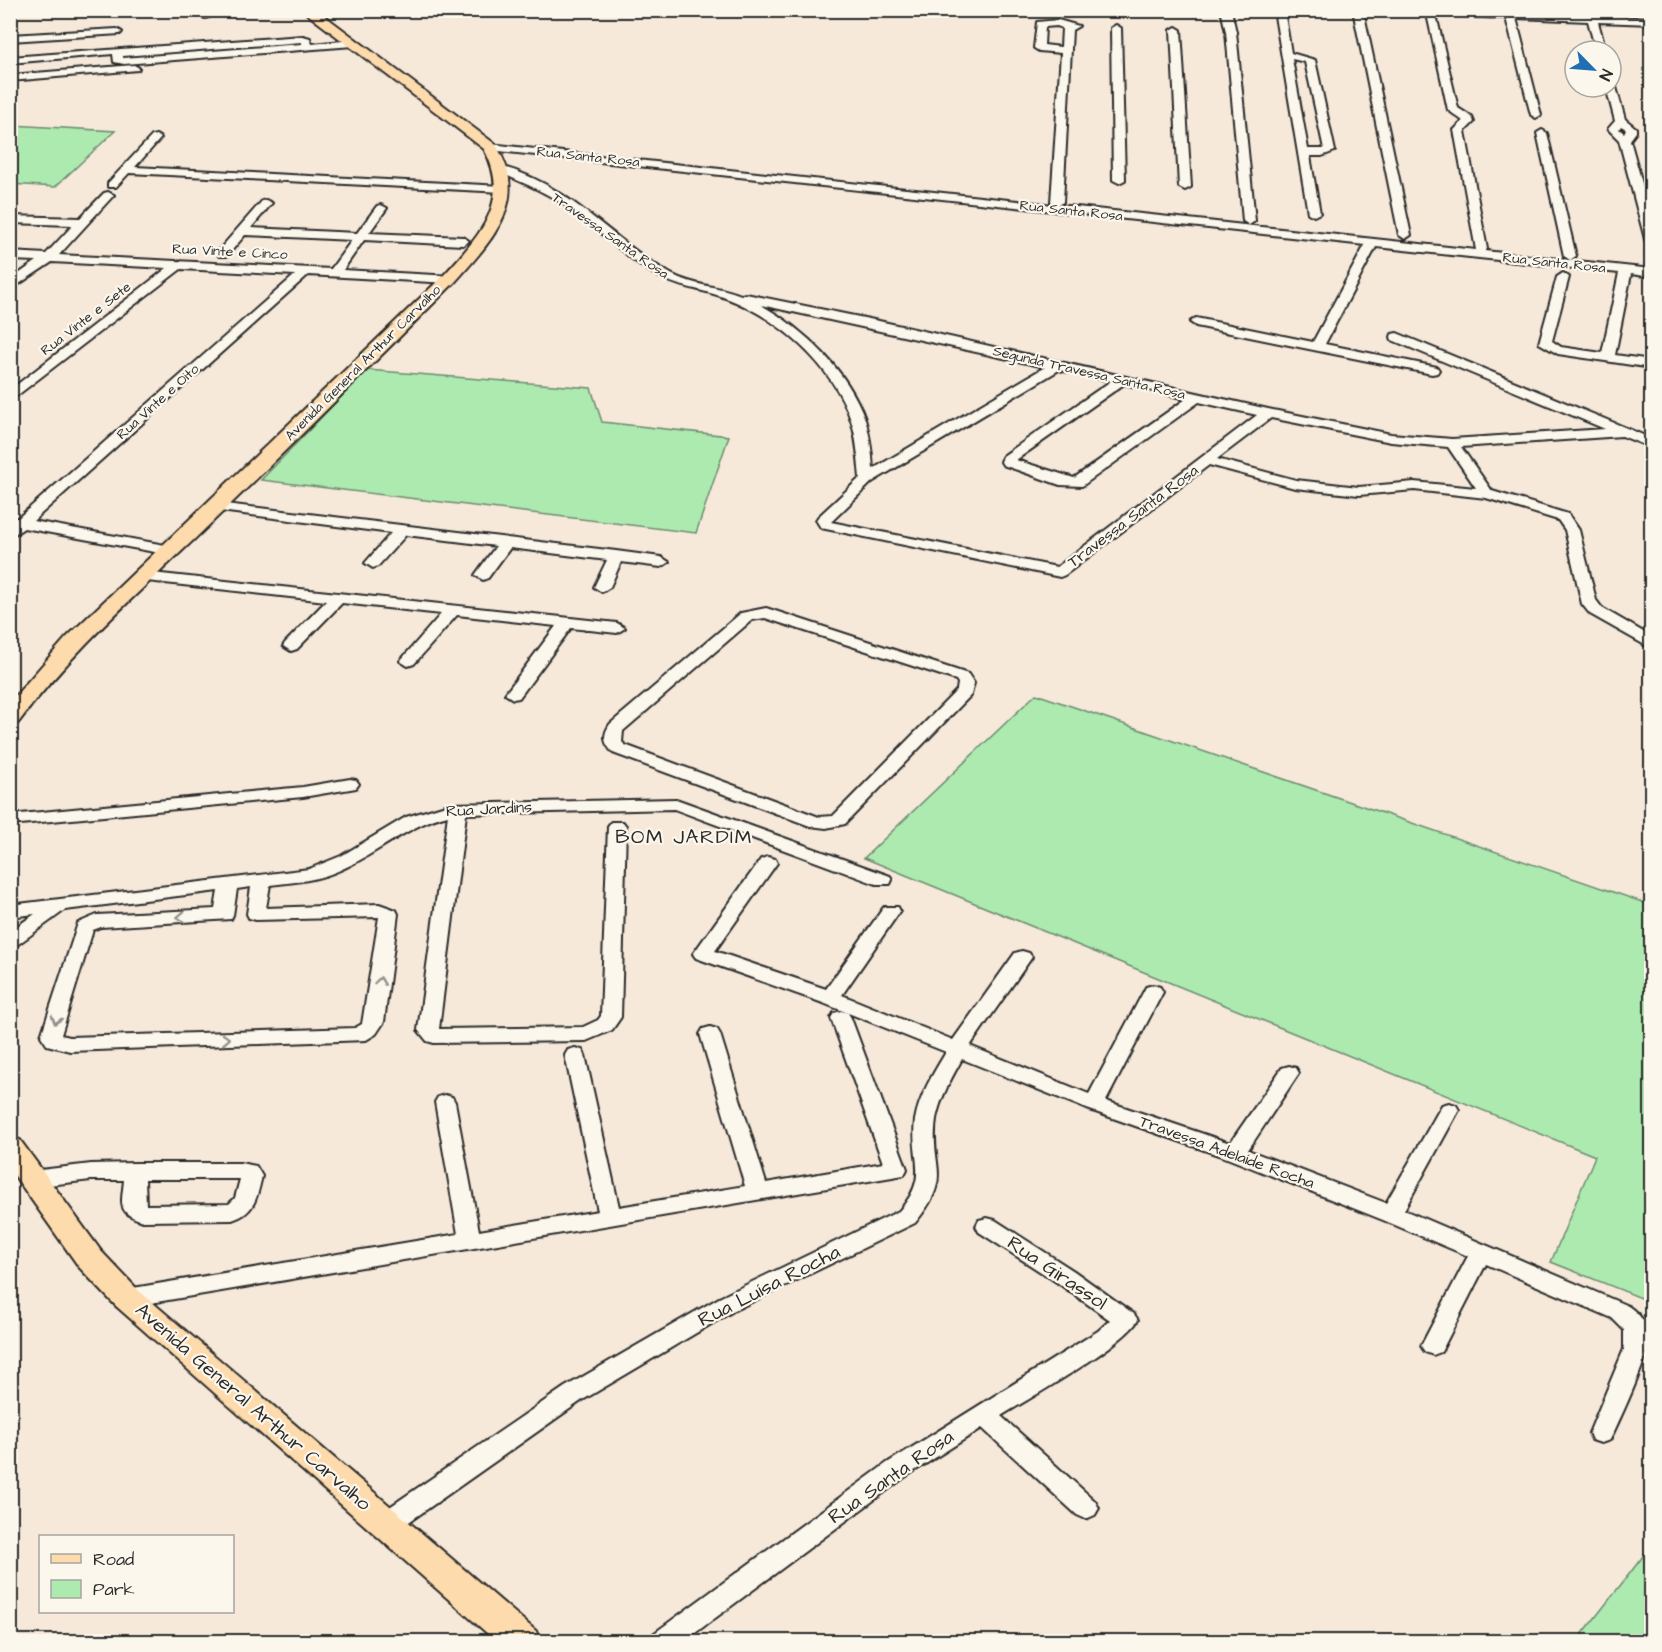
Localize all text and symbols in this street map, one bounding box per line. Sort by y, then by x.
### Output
north arrow [1563,39,1623,99]
text: N [1594,66,1618,84]
street label: Rua Santa Rosa [536,142,640,172]
street label: Travessa Santa Rosa [547,188,673,284]
street label: Rua Santa Rosa [1019,196,1123,226]
street label: Rua Vinte e Cinco [172,239,288,265]
street label: Rua Santa Rosa [1502,248,1606,278]
street label: Rua Vinte e Sete [37,277,136,361]
street label: Avenida General Arthur Carvalho [281,280,446,445]
street label: Segunda Travessa Santa Rosa [991,341,1187,405]
street label: Rua Vinte e Oito [112,359,204,444]
street label: Travessa Santa Rosa [1063,460,1203,572]
street label: Rua Jardins [445,796,533,822]
district label: BOM JARDIM [615,823,753,851]
one-way arrow [177,911,186,923]
one-way arrow [374,976,386,985]
one-way arrow [51,1014,63,1025]
one-way arrow [221,1033,230,1045]
street label: Travessa Adelaíde Rocha [1137,1110,1317,1194]
street label: Rua Girassol [1001,1229,1113,1317]
street label: Rua Luísa Rocha [693,1238,845,1334]
street label: Avenida General Arthur Carvalho [129,1297,377,1517]
street label: Rua Santa Rosa [823,1423,959,1531]
legend [39,1535,234,1613]
text: Road [93,1547,134,1572]
text: Park [93,1577,135,1602]

